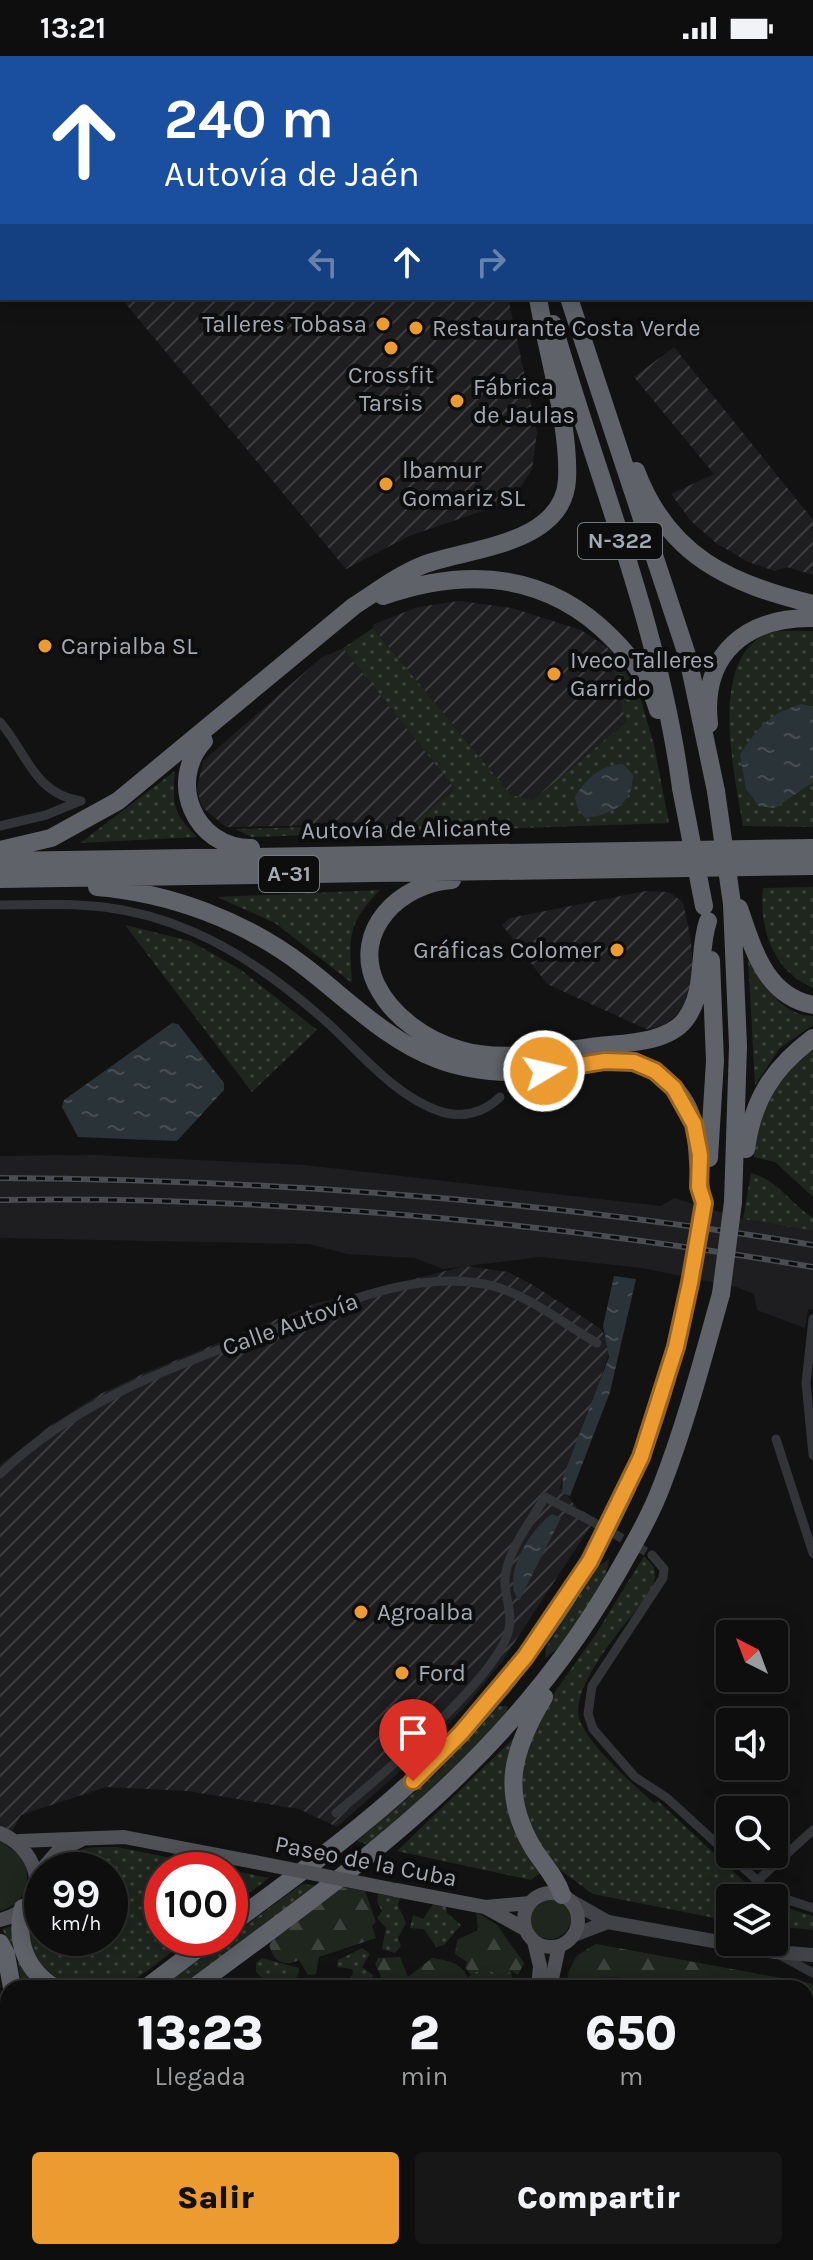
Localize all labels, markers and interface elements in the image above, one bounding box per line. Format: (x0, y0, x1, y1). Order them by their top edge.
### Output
text: 13:21 (40, 10, 106, 46)
text: 240 m (164, 86, 334, 151)
icon: ahead (32, 88, 136, 192)
text: Autovía de Jaén (164, 153, 420, 195)
icon: left (301, 240, 345, 284)
icon: ahead (385, 240, 429, 284)
icon: right (469, 240, 513, 284)
place label: Talleres Tobasa (202, 310, 367, 338)
place label: Restaurante Costa Verde (432, 314, 700, 342)
marker: Talleres Tobasa (374, 315, 392, 333)
marker: Restaurante Costa Verde (407, 319, 425, 337)
marker: Crossfit Tarsis (382, 339, 400, 357)
place label: Crossfit Tarsis (348, 361, 434, 417)
place label: Fábrica de Jaulas (473, 373, 575, 429)
marker: Fábrica de Jaulas (448, 392, 466, 410)
place label: lbamur Gomariz SL (402, 456, 526, 512)
marker: lbamur Gomariz SL (377, 475, 395, 493)
road number: N-322 (578, 523, 662, 559)
place label: Carpialba SL (61, 632, 198, 660)
marker: Carpialba SL (36, 637, 54, 655)
place label: Iveco Talleres Garrido (570, 646, 715, 702)
marker: Iveco Talleres Garrido (545, 665, 563, 683)
street label: Autovía de Alicante (301, 813, 511, 845)
road number: A-31 (259, 856, 319, 892)
place label: Gráficas Colomer (413, 936, 601, 964)
marker: Gráficas Colomer (608, 941, 626, 959)
position arrow (502, 1029, 586, 1113)
street label: Calle Autovía (218, 1287, 362, 1361)
place label: Agroalba (377, 1598, 474, 1626)
marker: Agroalba (352, 1603, 370, 1621)
north arrow (716, 1620, 788, 1692)
map controls (716, 1620, 788, 1956)
place label: Ford (418, 1659, 466, 1687)
marker: Ford (393, 1664, 411, 1682)
pin (379, 1699, 447, 1781)
button: sound (716, 1708, 788, 1780)
icon: arrive (391, 1711, 435, 1755)
button: search (716, 1796, 788, 1868)
street label: Paseo de la Cuba (273, 1830, 459, 1892)
speed limit sign: 100 (144, 1852, 248, 1956)
text: 99 (52, 1870, 100, 1917)
button: layers (716, 1884, 788, 1956)
text: km/h (51, 1912, 101, 1935)
text: 13:23 (137, 2005, 263, 2061)
text: 2 (409, 2005, 439, 2061)
text: 650 (585, 2005, 677, 2061)
text: Llegada (154, 2061, 246, 2092)
text: min (400, 2061, 448, 2092)
text: m (619, 2061, 643, 2092)
button: Salir (32, 2152, 399, 2244)
button: Compartir (415, 2152, 782, 2244)

